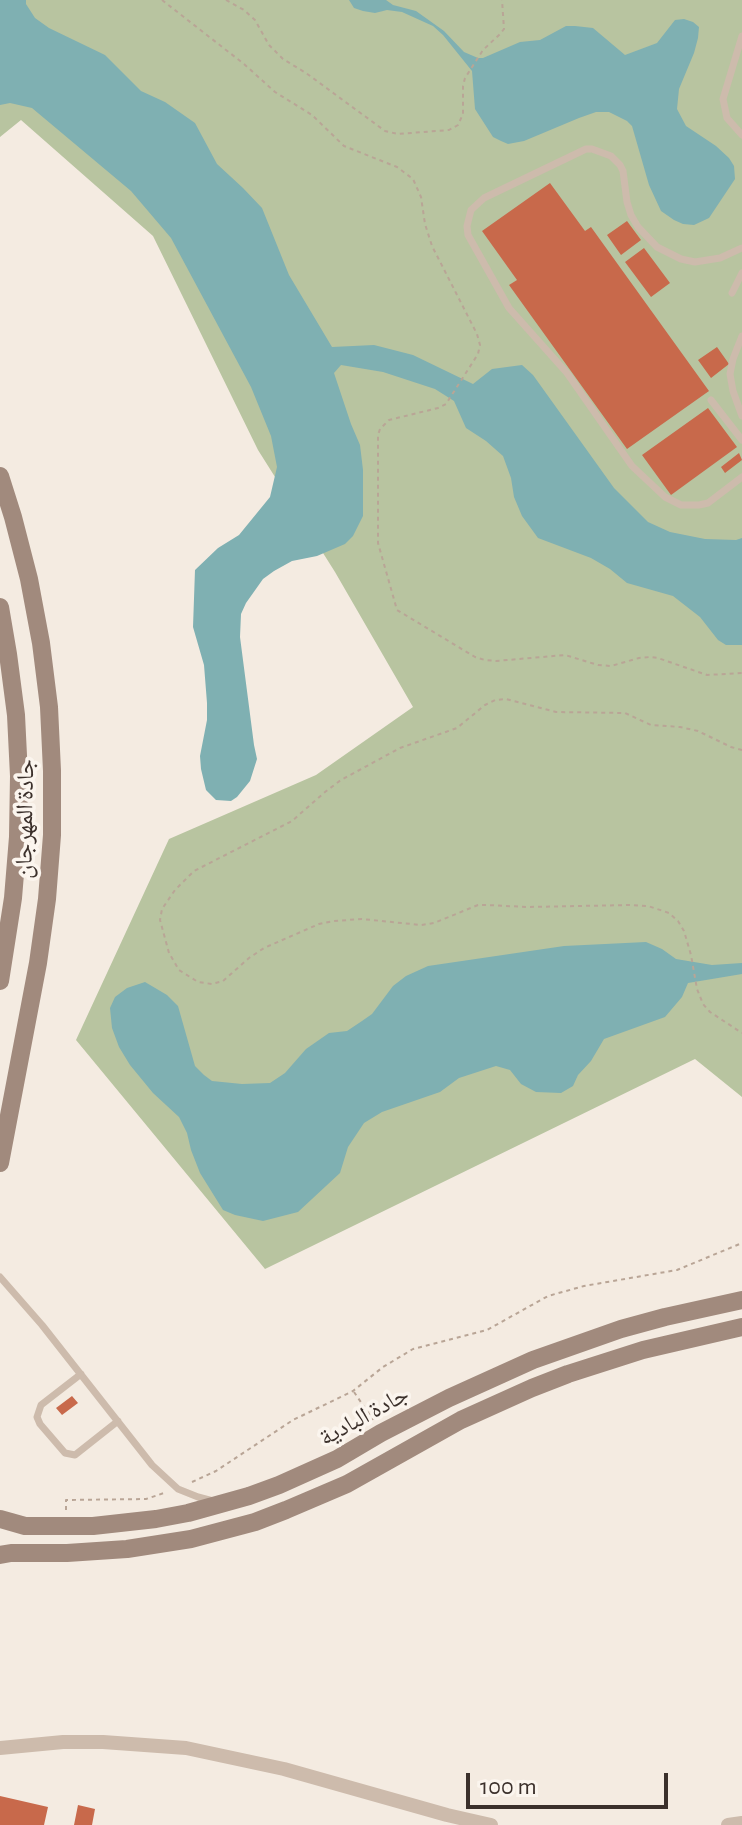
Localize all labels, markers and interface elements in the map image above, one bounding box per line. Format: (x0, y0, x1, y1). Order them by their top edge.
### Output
street label: جادة المهرجان (10, 759, 40, 879)
street label: جادة البادية (314, 1380, 414, 1452)
scale bar (470, 1757, 672, 1807)
text: 100 m (480, 1775, 537, 1799)

